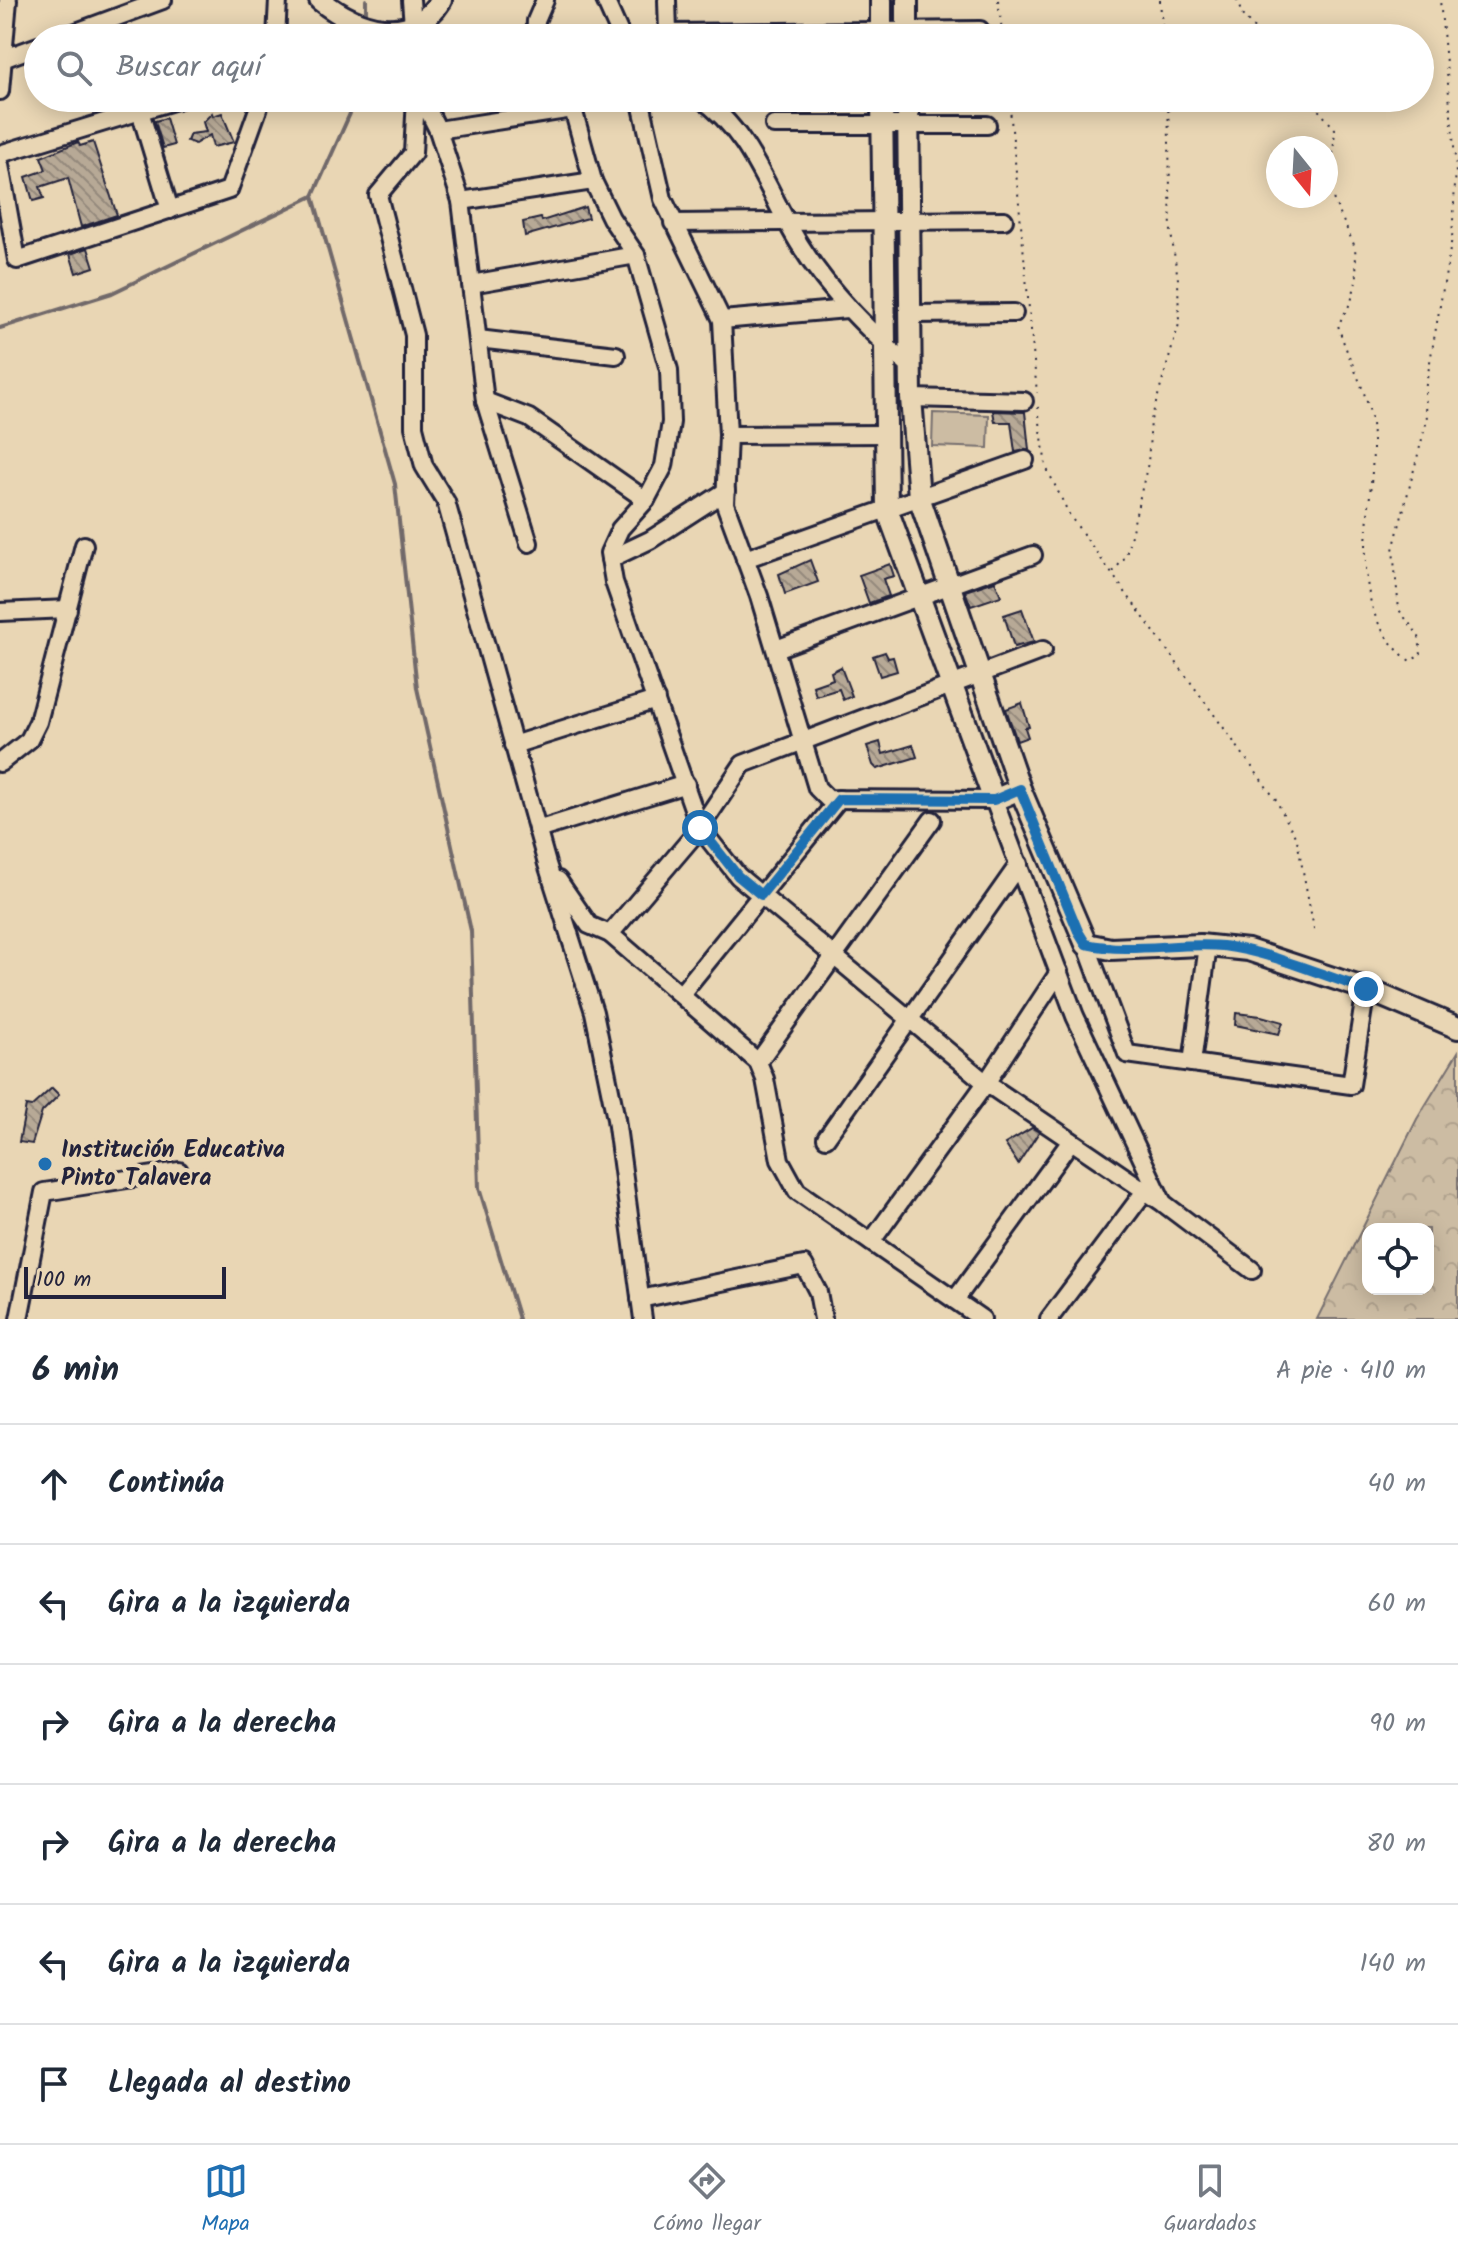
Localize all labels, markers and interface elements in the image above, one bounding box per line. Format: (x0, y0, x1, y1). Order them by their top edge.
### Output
search box (24, 24, 1434, 112)
text: Buscar aquí (116, 44, 262, 92)
icon: search (52, 46, 96, 90)
north arrow (1266, 136, 1338, 208)
route start (682, 810, 718, 846)
route end (1348, 971, 1384, 1007)
place label: Institución Educativa Pinto Talavera (61, 1131, 285, 1198)
marker: Institución Educativa Pinto Talavera (36, 1155, 54, 1173)
map controls (1362, 1223, 1434, 1295)
button: locate (1362, 1223, 1434, 1295)
scale bar (24, 1263, 226, 1299)
text: 100 m (36, 1263, 91, 1298)
text: 6 min (32, 1344, 119, 1398)
text: A pie · 410 m (1276, 1350, 1426, 1392)
text: Continúa (108, 1460, 224, 1508)
icon: ahead (32, 1462, 76, 1506)
text: 40 m (1368, 1463, 1426, 1505)
text: Gira a la izquierda (108, 1580, 350, 1628)
icon: left (32, 1582, 76, 1626)
text: 60 m (1367, 1583, 1426, 1625)
text: Gira a la derecha (108, 1700, 336, 1748)
icon: right (32, 1702, 76, 1746)
text: 90 m (1369, 1703, 1426, 1745)
text: Gira a la derecha (108, 1820, 336, 1868)
icon: right (32, 1822, 76, 1866)
text: 80 m (1366, 1823, 1426, 1865)
text: Gira a la izquierda (108, 1940, 350, 1988)
icon: left (32, 1942, 76, 1986)
text: 140 m (1359, 1943, 1426, 1985)
text: Llegada al destino (108, 2060, 351, 2108)
icon: arrive (32, 2062, 76, 2106)
tab: Mapa (201, 2159, 250, 2242)
tab: Cómo llegar (653, 2159, 761, 2242)
tab: Guardados (1163, 2159, 1257, 2242)

